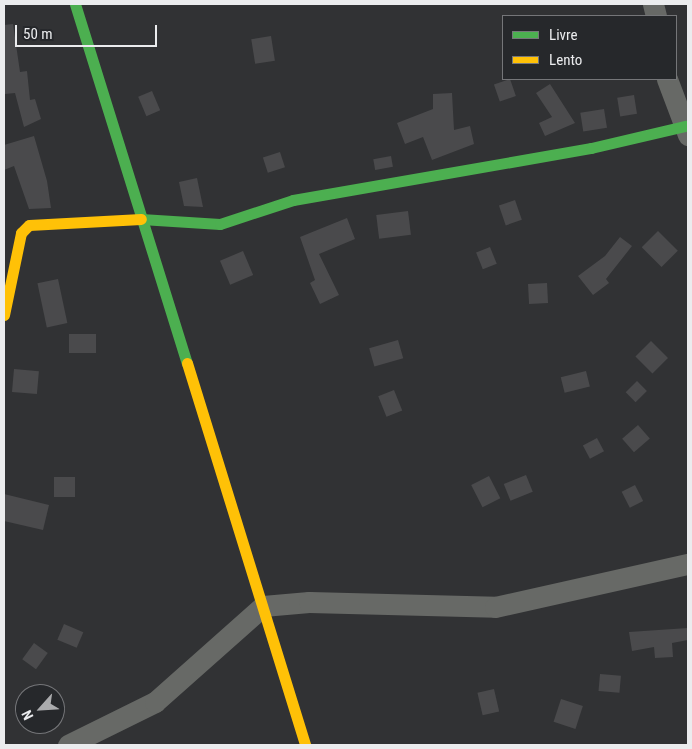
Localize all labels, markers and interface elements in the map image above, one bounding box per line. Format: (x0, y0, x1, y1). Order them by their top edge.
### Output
scale bar (18, 15, 160, 47)
legend (502, 15, 677, 80)
text: 50 m (23, 25, 53, 43)
text: Livre (549, 26, 577, 44)
text: Lento (549, 51, 582, 69)
north arrow (15, 684, 65, 734)
text: N (18, 708, 36, 723)

